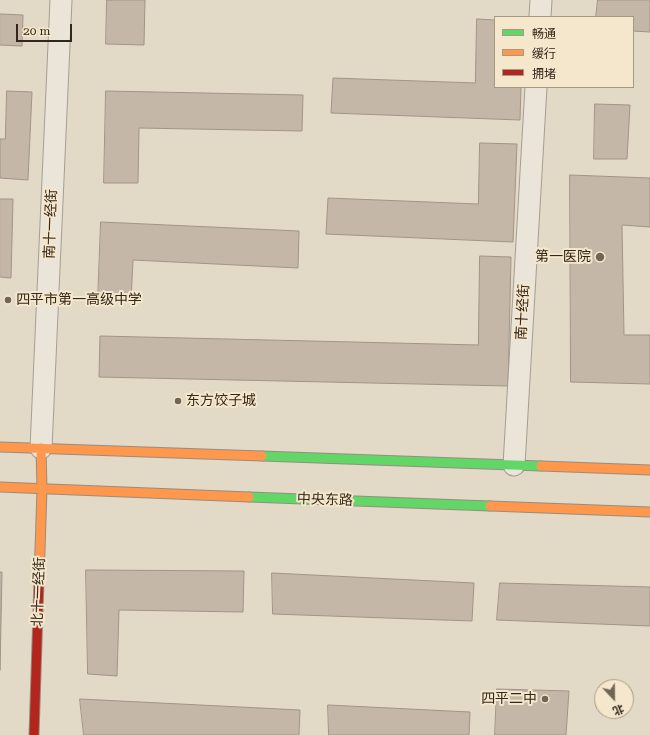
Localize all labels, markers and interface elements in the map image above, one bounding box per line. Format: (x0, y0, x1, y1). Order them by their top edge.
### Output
scale bar (18, 16, 74, 42)
legend (494, 16, 634, 88)
text: 20 m (23, 24, 50, 38)
text: 畅通 (532, 27, 556, 41)
text: 缓行 (532, 47, 556, 61)
text: 拥堵 (532, 67, 556, 81)
street label: 南十一经街 (41, 189, 61, 259)
place label: 第一医院 (535, 249, 591, 265)
marker: 第一医院 (594, 251, 606, 263)
street label: 南十经街 (513, 284, 533, 340)
place label: 四平市第一高级中学 (16, 292, 142, 308)
marker: 四平市第一高级中学 (3, 295, 13, 305)
place label: 东方饺子城 (186, 393, 256, 409)
marker: 东方饺子城 (173, 396, 183, 406)
street label: 中央东路 (297, 491, 353, 509)
street label: 北十一经街 (29, 557, 49, 627)
north arrow (594, 679, 634, 719)
place label: 四平二中 (481, 691, 537, 707)
marker: 四平二中 (540, 694, 550, 704)
text: 北 (611, 702, 626, 718)

